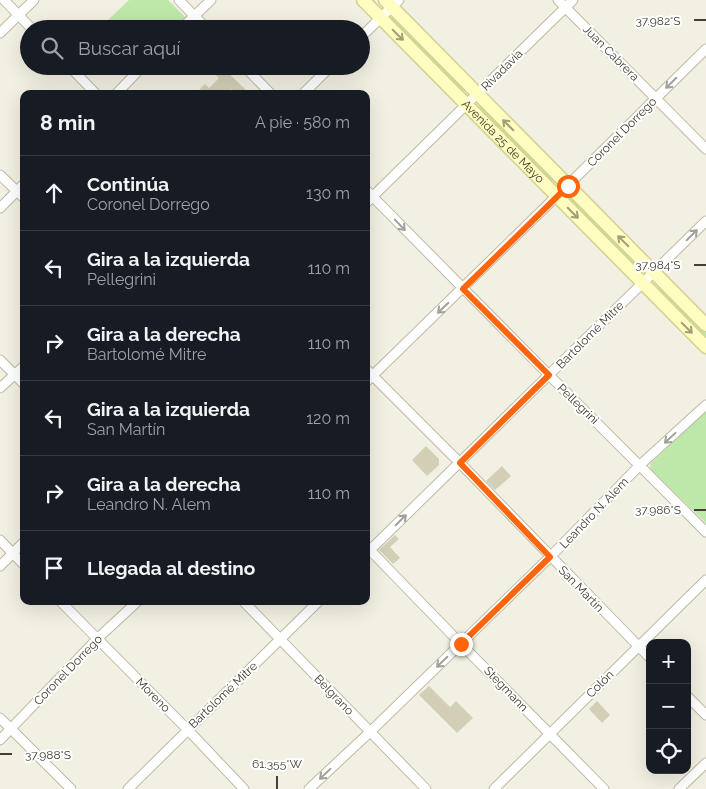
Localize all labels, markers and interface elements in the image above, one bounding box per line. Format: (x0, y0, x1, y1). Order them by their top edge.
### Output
text: 37.982°S (636, 14, 680, 28)
search box (20, 20, 370, 75)
street label: Juan Cabrera (580, 22, 642, 84)
one-way arrow (391, 28, 403, 40)
icon: search (38, 34, 66, 62)
text: Buscar aquí (78, 37, 180, 59)
street label: Rivadavia (478, 46, 526, 94)
one-way arrow (665, 77, 678, 89)
street label: Coronel Dorrego (584, 94, 660, 170)
street label: Avenida 25 de Mayo (459, 97, 547, 186)
text: 8 min (40, 110, 95, 135)
text: A pie · 580 m (255, 113, 350, 132)
one-way arrow (502, 119, 515, 131)
text: Continúa (87, 173, 169, 195)
route start (557, 175, 580, 198)
icon: ahead (40, 179, 68, 207)
text: 130 m (306, 184, 350, 203)
text: Coronel Dorrego (87, 195, 210, 214)
one-way arrow (567, 206, 579, 219)
one-way arrow (394, 219, 407, 231)
one-way arrow (685, 229, 698, 241)
one-way arrow (617, 235, 629, 247)
text: Gira a la izquierda (87, 248, 250, 270)
icon: left (40, 254, 68, 282)
text: 37.984°S (635, 258, 681, 272)
text: 110 m (308, 259, 350, 278)
text: Pellegrini (87, 270, 156, 289)
street label: Bartolomé Mitre (553, 298, 627, 372)
one-way arrow (437, 301, 449, 314)
one-way arrow (681, 322, 694, 334)
text: Gira a la derecha (87, 323, 241, 345)
icon: right (40, 329, 68, 357)
text: 110 m (308, 334, 350, 353)
text: Bartolomé Mitre (87, 345, 206, 364)
street label: Pellegrini (554, 381, 602, 427)
text: Gira a la izquierda (87, 398, 250, 420)
icon: left (40, 404, 68, 432)
text: 120 m (306, 409, 350, 428)
text: San Martín (87, 420, 165, 439)
one-way arrow (664, 432, 677, 443)
text: Gira a la derecha (87, 473, 241, 495)
street label: Leandro N. Alem (557, 475, 631, 551)
icon: right (40, 479, 68, 507)
text: 110 m (308, 484, 350, 503)
text: Leandro N. Alem (87, 495, 211, 514)
text: 37.986°S (635, 503, 681, 517)
one-way arrow (395, 514, 407, 526)
icon: arrive (40, 554, 68, 582)
text: Llegada al destino (87, 557, 255, 579)
street label: San Martín (556, 563, 606, 615)
street label: Coronel Dorrego (31, 632, 105, 708)
route end (450, 633, 473, 656)
map controls (646, 639, 691, 774)
button: + (646, 639, 691, 684)
one-way arrow (436, 656, 448, 668)
street label: Bartolomé Mitre (186, 659, 260, 731)
street label: Stegmann (481, 664, 531, 714)
street label: Colón (583, 667, 617, 701)
street label: Belgrano (311, 672, 357, 718)
street label: Moreno (133, 675, 173, 715)
button: − (646, 684, 691, 729)
button: locate (646, 729, 691, 774)
text: 37.988°S (25, 748, 71, 762)
text: 61.355°W (252, 757, 302, 771)
one-way arrow (318, 768, 331, 780)

